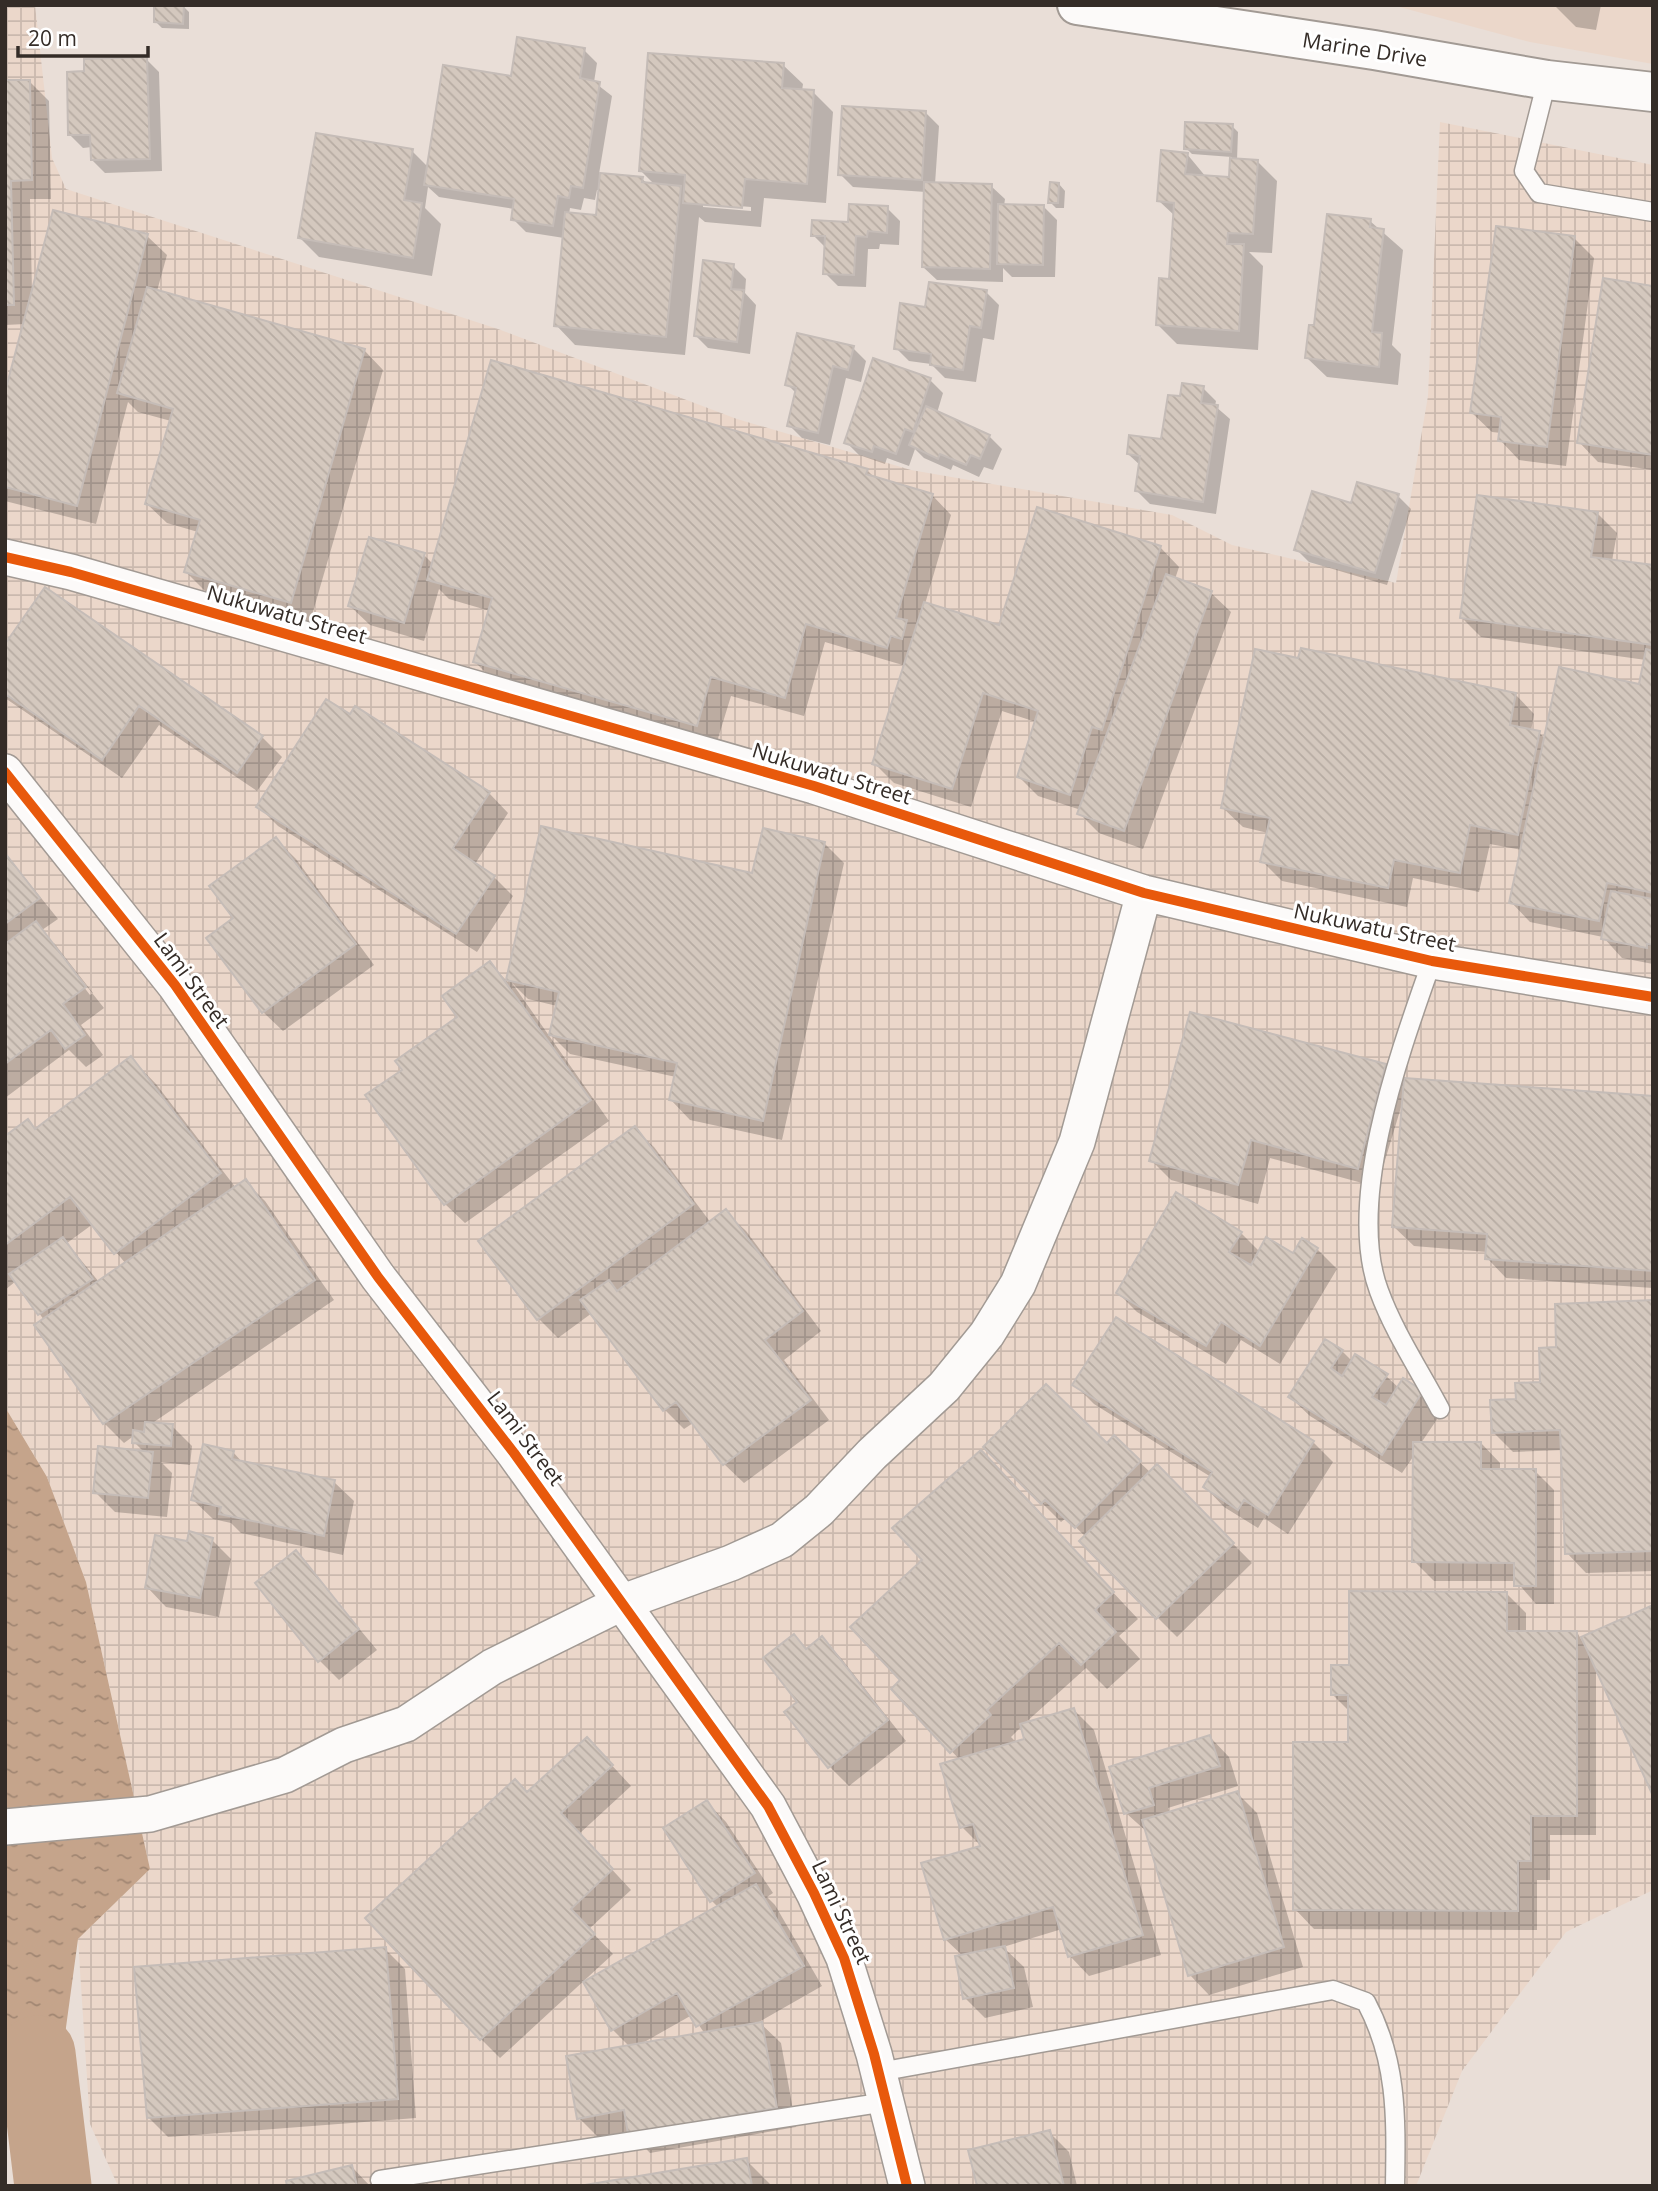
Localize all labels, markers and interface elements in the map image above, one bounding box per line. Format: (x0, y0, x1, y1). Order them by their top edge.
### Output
scale bar (18, 14, 147, 58)
text: 20 m (28, 24, 77, 52)
street label: Marine Drive (1301, 25, 1429, 73)
street label: Nukuwatu Street (204, 578, 370, 650)
street label: Nukuwatu Street (749, 735, 915, 811)
street label: Nukuwatu Street (1291, 896, 1459, 958)
street label: Lami Street (148, 927, 236, 1033)
street label: Lami Street (481, 1385, 571, 1491)
street label: Lami Street (806, 1856, 878, 1968)

